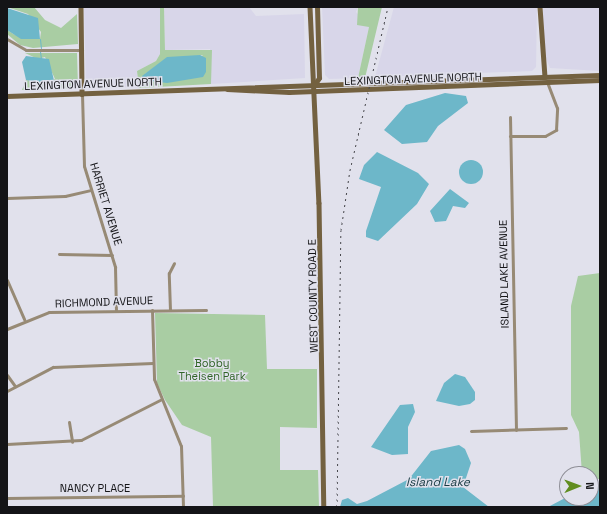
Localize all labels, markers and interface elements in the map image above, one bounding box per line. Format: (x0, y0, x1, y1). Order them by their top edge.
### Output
street label: LEXINGTON AVENUE NORTH (344, 70, 482, 88)
street label: LEXINGTON AVENUE NORTH (24, 75, 162, 93)
street label: HARRIET AVENUE (87, 161, 125, 247)
street label: ISLAND LAKE AVENUE (496, 220, 512, 328)
street label: WEST COUNTY ROAD E (305, 239, 321, 353)
street label: RICHMOND AVENUE (55, 294, 153, 310)
park label: Bobby Theisen Park (178, 357, 246, 383)
north arrow (559, 466, 599, 506)
water label: Island Lake (406, 476, 470, 490)
street label: NANCY PLACE (60, 481, 130, 495)
text: N (583, 482, 597, 490)

